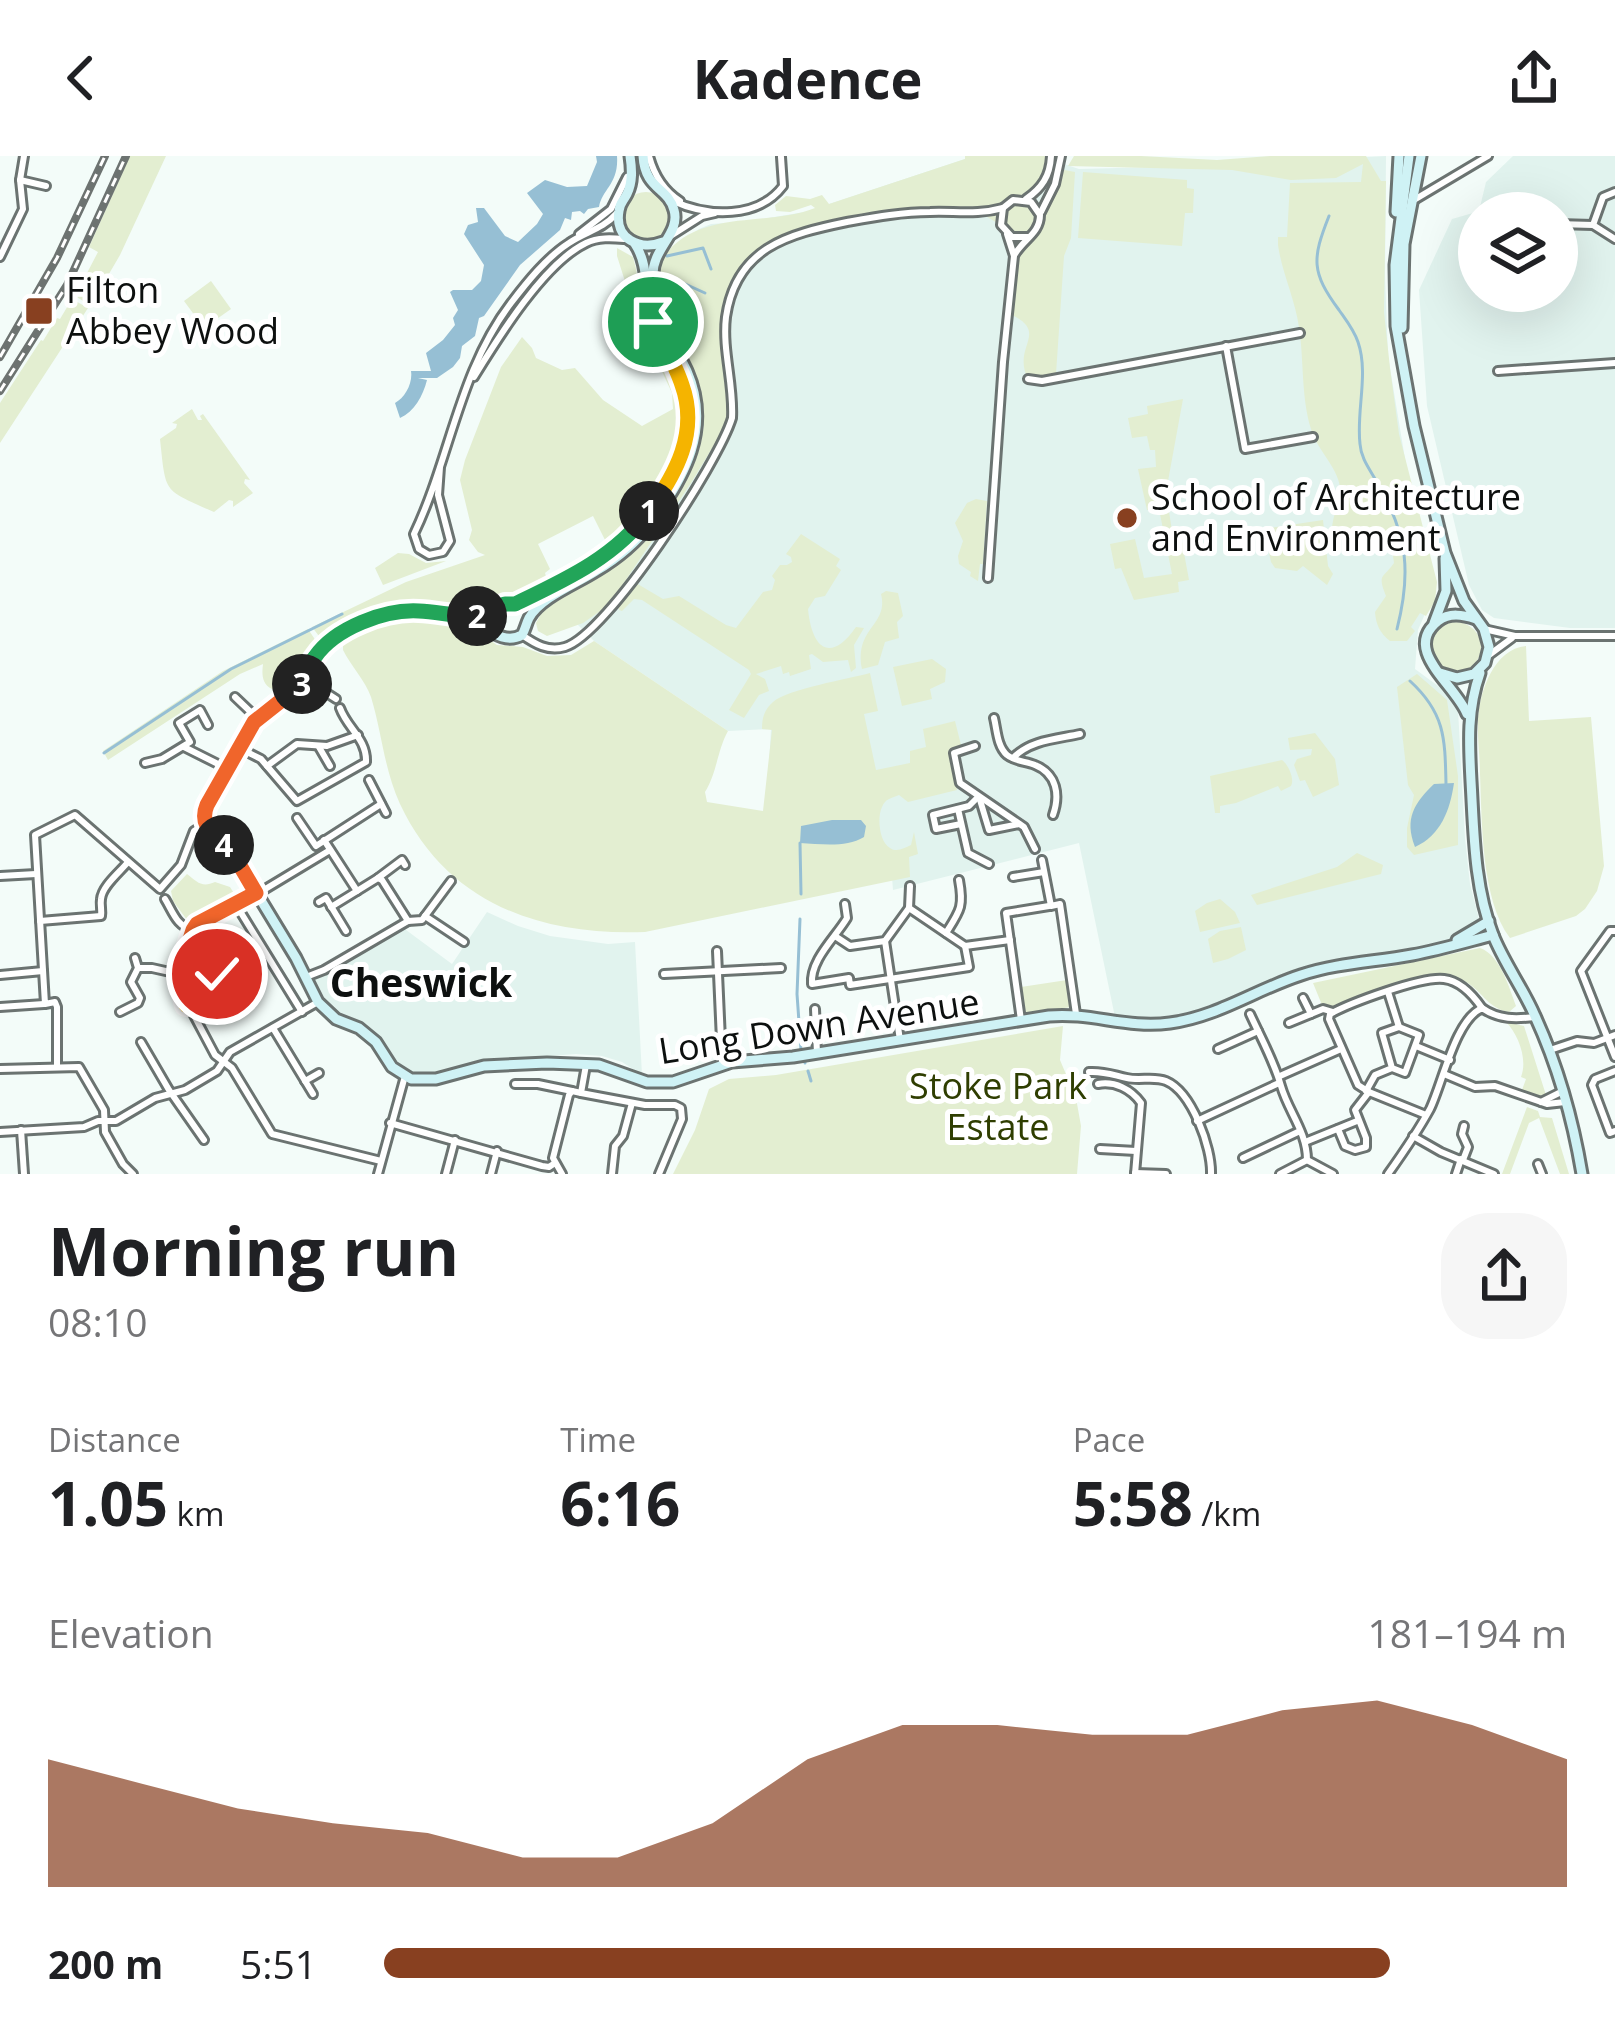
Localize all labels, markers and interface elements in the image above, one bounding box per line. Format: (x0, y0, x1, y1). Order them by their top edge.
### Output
text: Kadence (693, 41, 922, 115)
icon: back (48, 45, 114, 111)
icon: share (1501, 45, 1567, 111)
map controls (1458, 192, 1578, 312)
button: layers (1458, 192, 1578, 312)
place label: Filton Abbey Wood (66, 265, 279, 355)
pin (602, 271, 704, 373)
icon: arrive (620, 289, 686, 355)
marker: Filton Abbey Wood (23, 295, 55, 327)
place label: School of Architecture and Environment (1151, 472, 1521, 562)
pin: 1 (619, 481, 679, 541)
text: 1 (640, 488, 658, 533)
marker: School of Architecture and Environment (1114, 505, 1140, 531)
pin: 2 (447, 586, 507, 646)
text: 2 (468, 593, 486, 638)
pin: 3 (272, 654, 332, 714)
text: 3 (293, 661, 311, 706)
pin: 4 (194, 815, 254, 875)
text: 4 (215, 822, 233, 867)
pin (166, 923, 268, 1025)
icon: check (184, 941, 250, 1007)
district label: Cheswick (330, 955, 513, 1008)
street label: Long Down Avenue (655, 976, 983, 1075)
park label: Stoke Park Estate (909, 1061, 1087, 1151)
text: Morning run (48, 1205, 459, 1295)
button: share (1441, 1213, 1567, 1339)
text: 08:10 (48, 1295, 147, 1348)
text: Distance (48, 1417, 181, 1462)
text: Time (560, 1417, 636, 1462)
text: Pace (1073, 1417, 1145, 1462)
text: 1.05 (48, 1462, 168, 1544)
text: 6:16 (560, 1462, 680, 1544)
text: 5:58 (1073, 1462, 1193, 1544)
text: km (168, 1491, 225, 1536)
text: /km (1193, 1491, 1261, 1536)
text: Elevation (48, 1606, 214, 1659)
text: 181–194 m (1367, 1606, 1567, 1659)
text: 200 m (48, 1937, 163, 1990)
text: 5:51 (240, 1937, 317, 1990)

